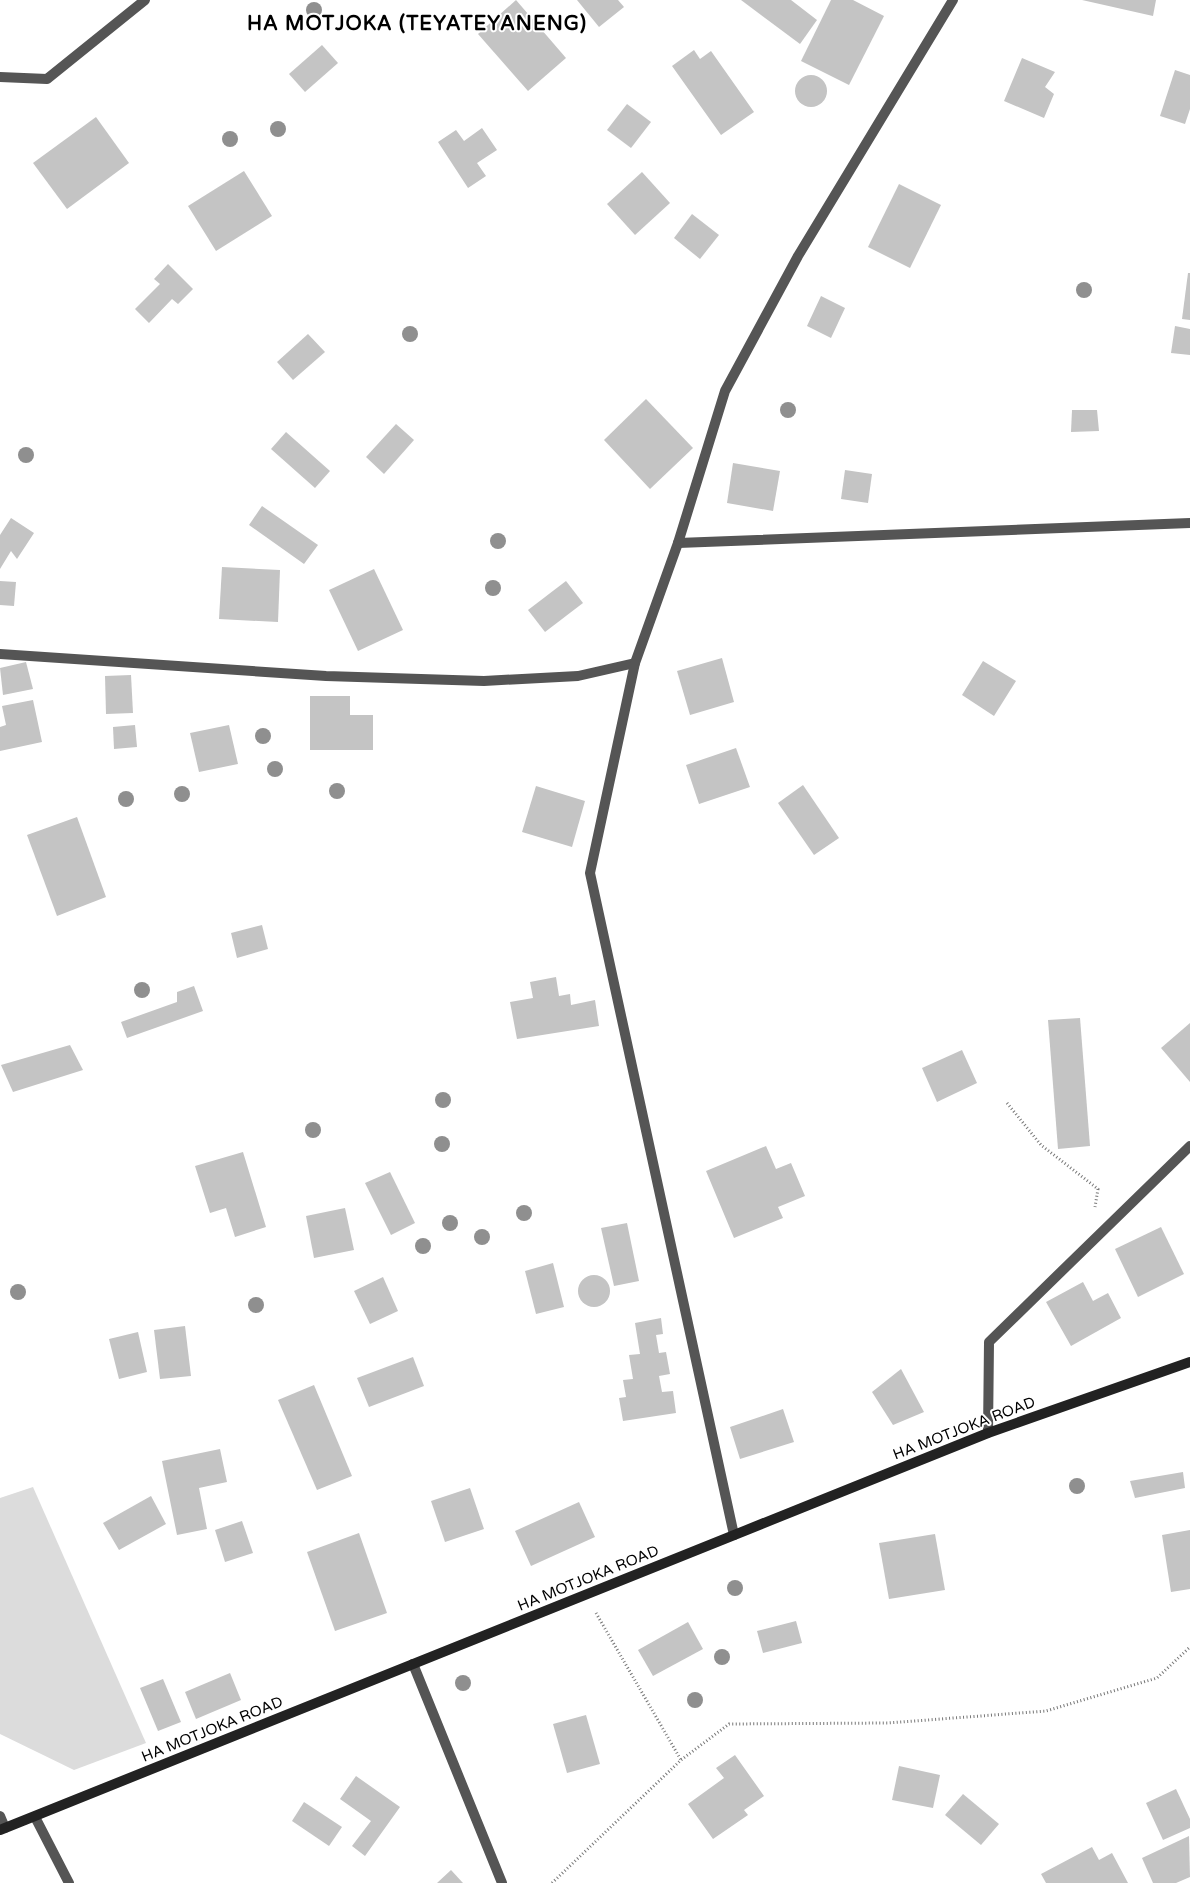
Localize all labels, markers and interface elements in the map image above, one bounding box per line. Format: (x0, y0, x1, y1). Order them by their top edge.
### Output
district label: HA MOTJOKA (TEYATEYANENG) (247, 12, 587, 36)
street label: HA MOTJOKA ROAD (890, 1393, 1038, 1463)
street label: HA MOTJOKA ROAD (515, 1541, 661, 1615)
street label: HA MOTJOKA ROAD (139, 1692, 285, 1766)

